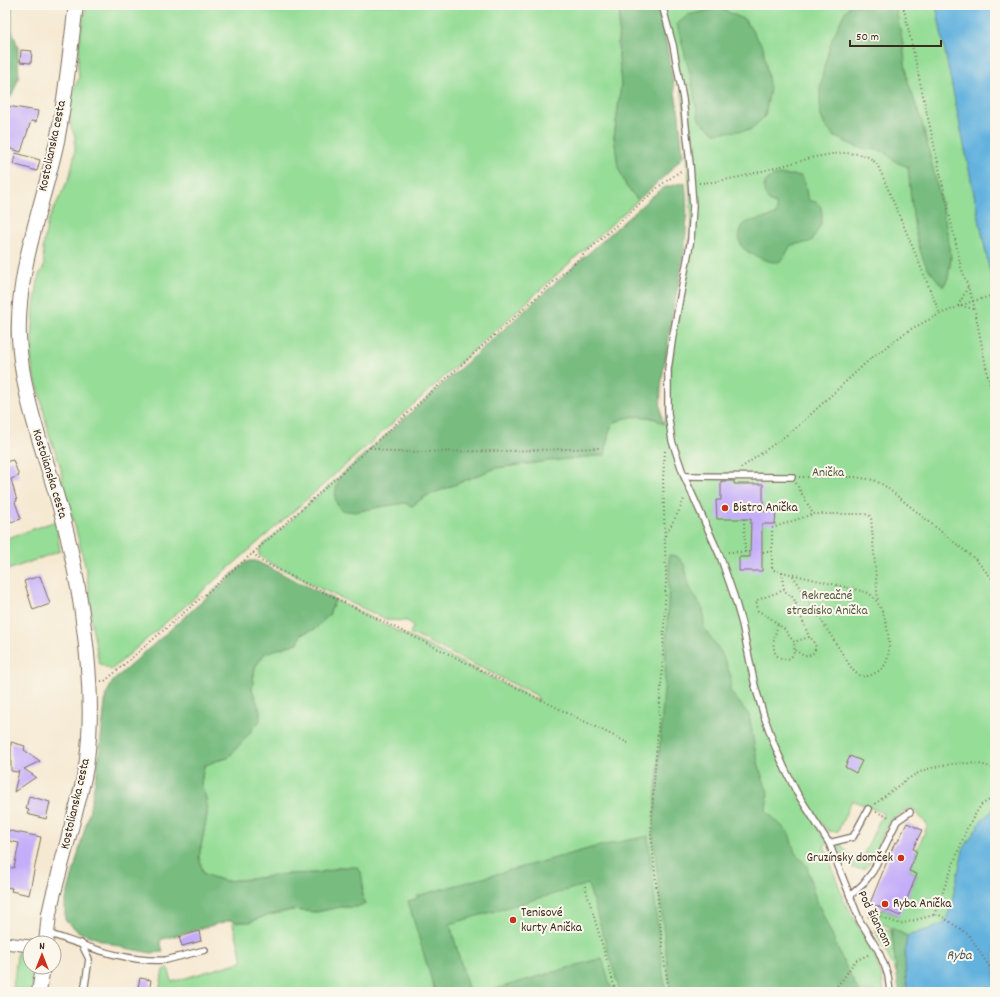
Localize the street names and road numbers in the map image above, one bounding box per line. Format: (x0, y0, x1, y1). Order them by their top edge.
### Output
street label: Kostolianska cesta (34, 98, 72, 193)
street label: Kostolianska cesta (26, 427, 72, 522)
street label: Kostolianska cesta (56, 756, 96, 851)
street label: Pod šiancom (852, 888, 896, 950)

